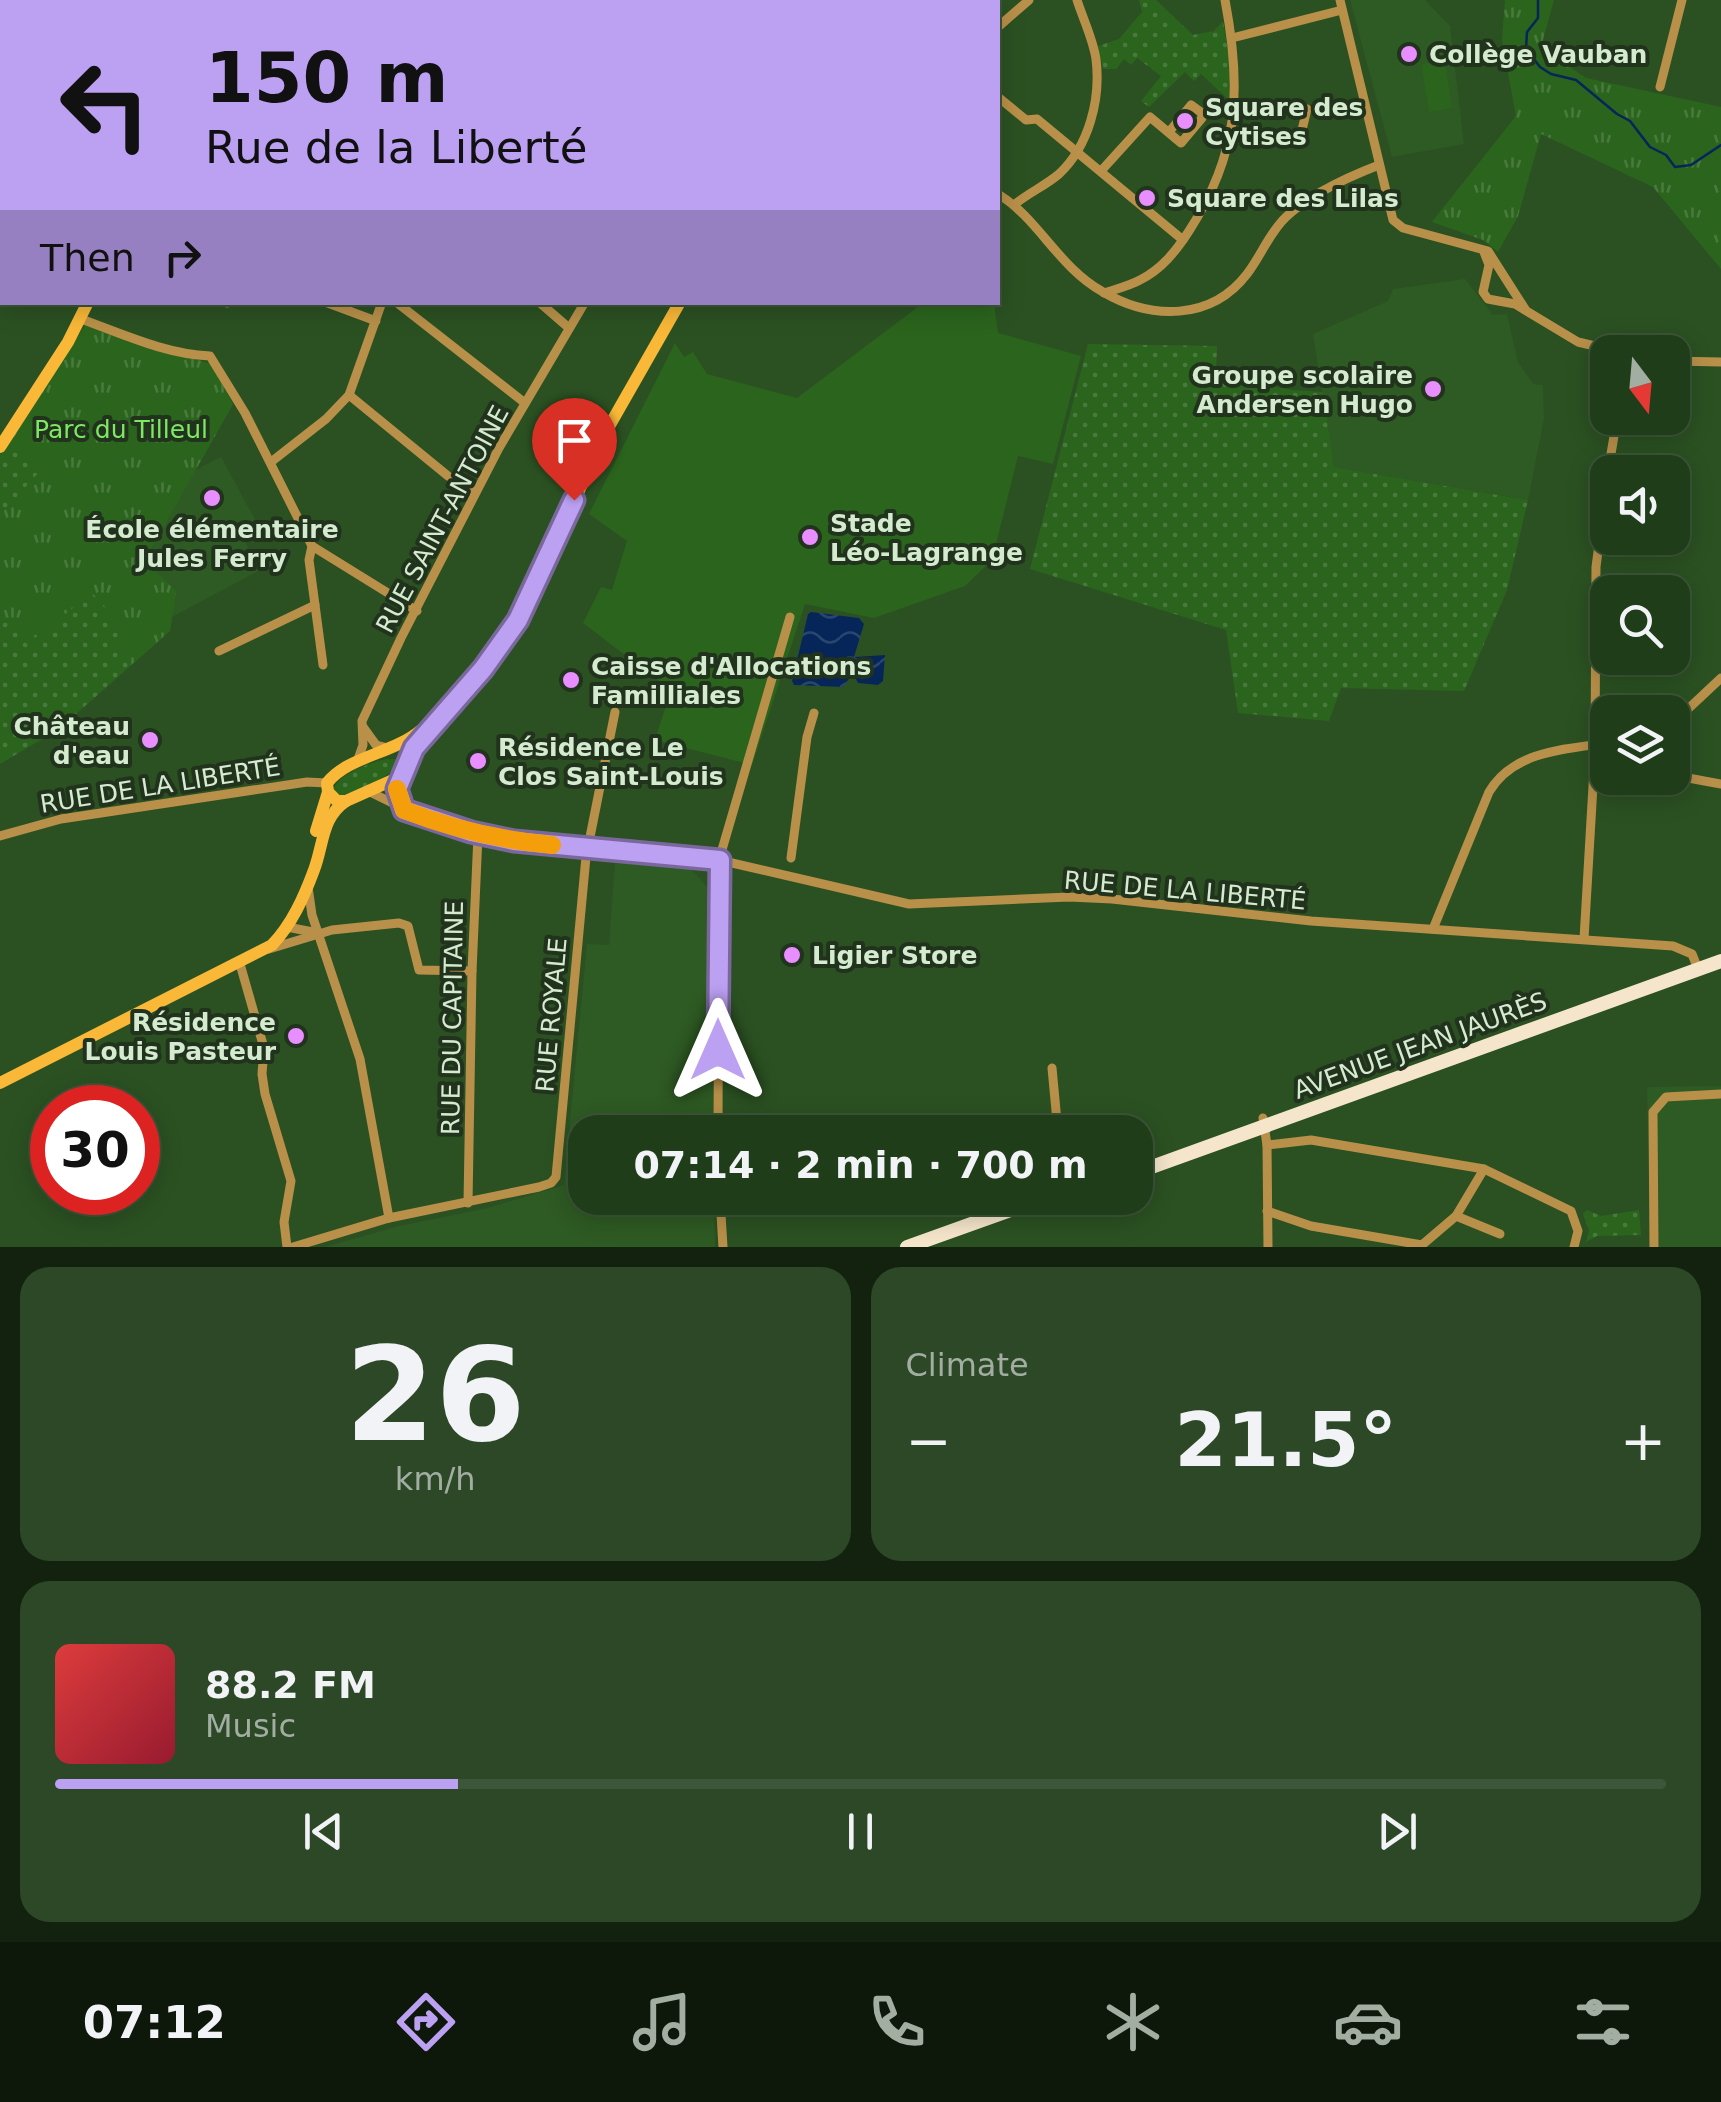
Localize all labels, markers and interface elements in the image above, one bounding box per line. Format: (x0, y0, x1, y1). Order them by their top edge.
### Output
text: 150 m (205, 37, 448, 119)
icon: left (40, 40, 170, 170)
place label: Collège Vauban (1429, 40, 1647, 69)
marker: Collège Vauban (1398, 43, 1420, 65)
place label: Square des Cytises (1205, 93, 1363, 151)
marker: Square des Cytises (1174, 110, 1196, 132)
text: Rue de la Liberté (205, 121, 587, 174)
place label: Square des Lilas (1167, 184, 1399, 213)
marker: Square des Lilas (1136, 187, 1158, 209)
icon: right (155, 230, 210, 285)
text: Then (40, 236, 135, 280)
north arrow (1590, 335, 1690, 435)
map controls (1590, 335, 1690, 795)
place label: Groupe scolaire Andersen Hugo (1191, 361, 1413, 419)
marker: Groupe scolaire Andersen Hugo (1422, 378, 1444, 400)
pin (532, 398, 617, 501)
street label: RUE SAINT-ANTOINE (370, 401, 515, 638)
icon: arrive (547, 413, 602, 468)
park label: Parc du Tilleul (34, 415, 208, 444)
button: sound (1590, 455, 1690, 555)
marker: École élémentaire Jules Ferry (201, 487, 223, 509)
place label: Stade Léo-Lagrange (830, 509, 1023, 567)
place label: École élémentaire Jules Ferry (85, 515, 339, 573)
marker: Stade Léo-Lagrange (799, 526, 821, 548)
button: search (1590, 575, 1690, 675)
place label: Caisse d'Allocations Familliales (591, 652, 871, 710)
marker: Caisse d'Allocations Familliales (560, 669, 582, 691)
button: layers (1590, 695, 1690, 795)
place label: Château d'eau (13, 712, 130, 770)
marker: Château d'eau (139, 729, 161, 751)
place label: Résidence Le Clos Saint-Louis (498, 733, 724, 791)
marker: Résidence Le Clos Saint-Louis (467, 750, 489, 772)
street label: RUE DE LA LIBERTÉ (38, 752, 282, 819)
street label: RUE DE LA LIBERTÉ (1063, 865, 1307, 916)
street label: RUE DU CAPITAINE (436, 901, 469, 1135)
street label: RUE ROYALE (530, 936, 573, 1094)
place label: Ligier Store (812, 941, 977, 970)
marker: Ligier Store (781, 944, 803, 966)
street label: AVENUE JEAN JAURÈS (1290, 986, 1551, 1105)
position arrow (666, 998, 770, 1102)
place label: Résidence Louis Pasteur (85, 1008, 277, 1066)
marker: Résidence Louis Pasteur (285, 1025, 307, 1047)
speed limit sign: 30 (30, 1085, 160, 1215)
text: 07:14 · 2 min · 700 m (633, 1143, 1088, 1187)
text: 26 (345, 1319, 526, 1471)
text: Climate (906, 1346, 1029, 1384)
text: 21.5° (1174, 1396, 1397, 1484)
text: − (906, 1409, 952, 1473)
text: + (1620, 1409, 1666, 1473)
text: km/h (395, 1460, 476, 1498)
text: 88.2 FM (205, 1663, 376, 1707)
text: Music (205, 1707, 296, 1745)
icon: previous (296, 1804, 351, 1859)
icon: pause (833, 1804, 888, 1859)
icon: next (1370, 1804, 1425, 1859)
icon: directions (391, 1987, 461, 2057)
icon: music (627, 1987, 697, 2057)
icon: phone (862, 1987, 932, 2057)
icon: climate (1098, 1987, 1168, 2057)
icon: car (1333, 1987, 1403, 2057)
icon: filters (1568, 1987, 1638, 2057)
text: 07:12 (83, 1996, 226, 2049)

